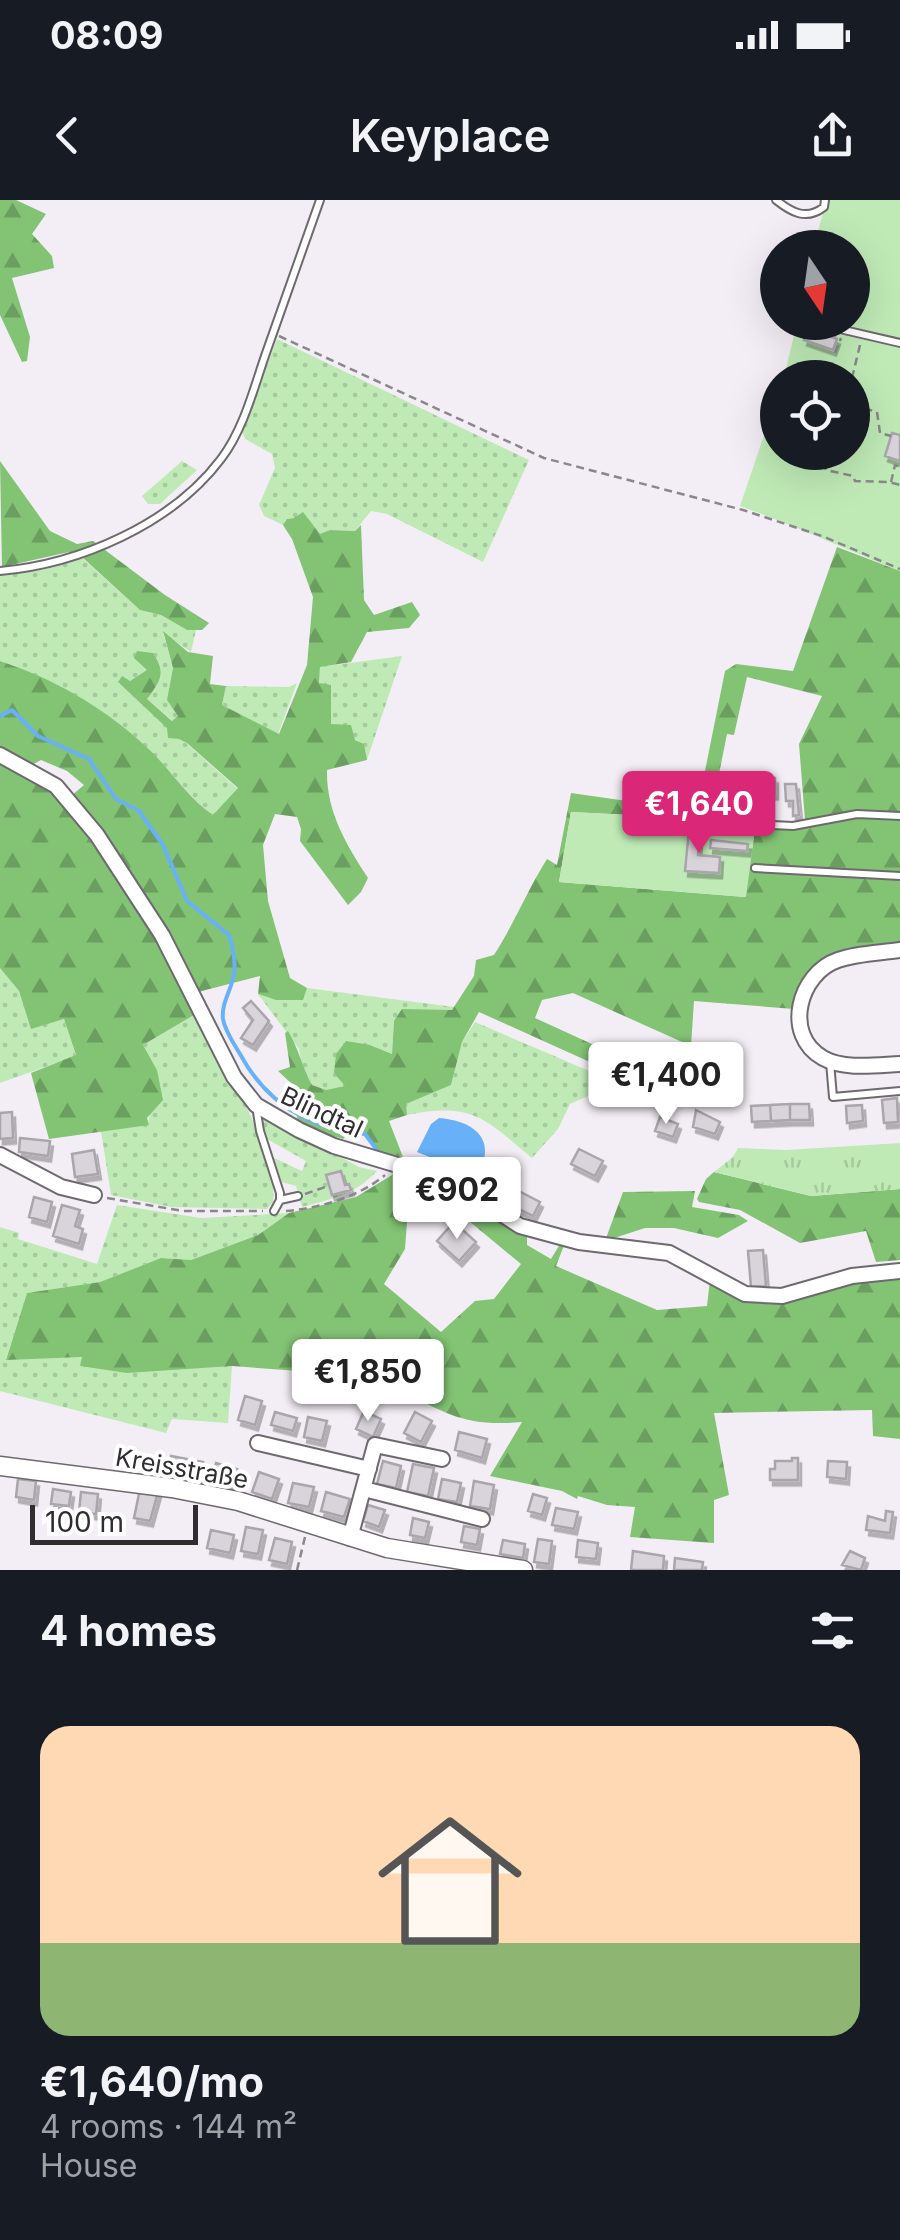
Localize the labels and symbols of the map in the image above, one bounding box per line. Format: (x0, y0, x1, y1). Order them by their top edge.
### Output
north arrow (760, 230, 870, 340)
pin: €1,640 (618, 771, 780, 856)
pin: €1,400 (585, 1042, 747, 1127)
street label: Blindtal (276, 1080, 368, 1144)
pin: €902 (398, 1157, 516, 1242)
pin: €1,850 (287, 1339, 449, 1424)
street label: Kreisstraße (113, 1442, 251, 1494)
scale bar (30, 1500, 198, 1544)

